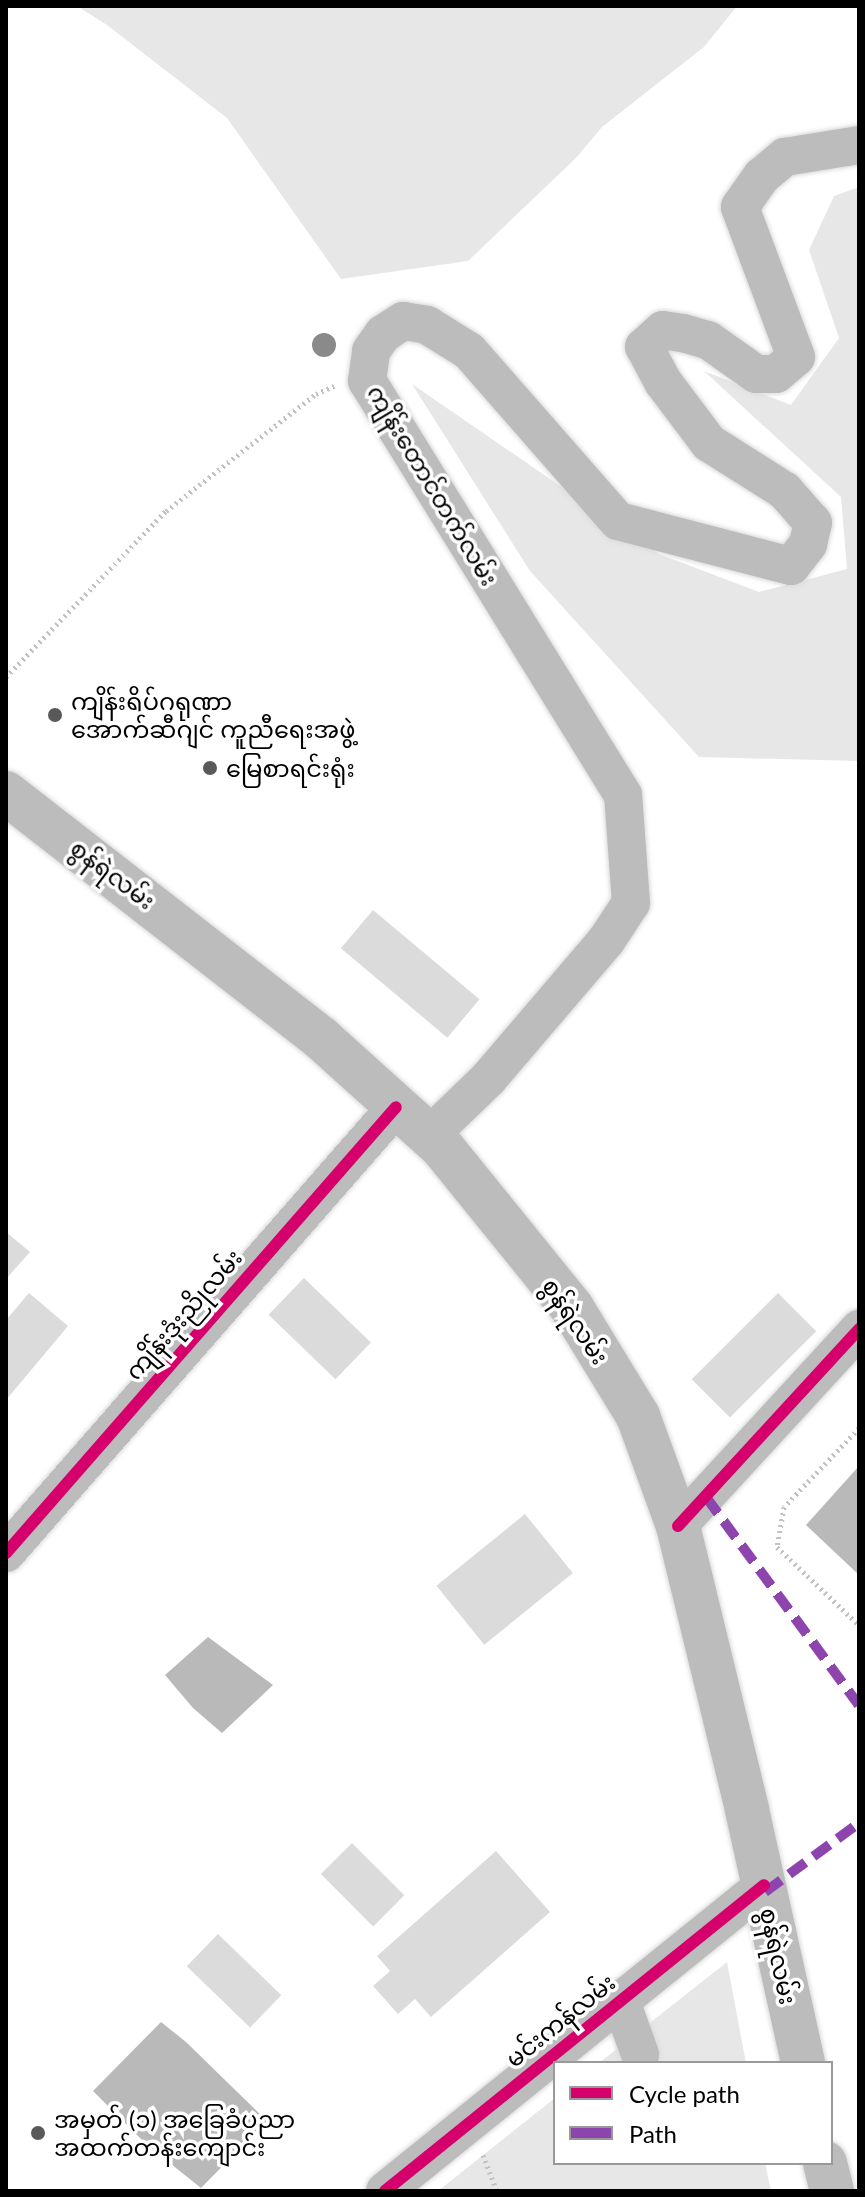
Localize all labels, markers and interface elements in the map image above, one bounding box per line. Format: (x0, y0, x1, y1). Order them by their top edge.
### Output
street label: ကျိန်းတောင်တက်လမ်း (362, 379, 504, 591)
place label: ကျိန်းရိပ်ဂရုဏာ အောက်ဆီဂျင် ကူညီရေးအဖွဲ့ (71, 687, 355, 743)
marker: ကျိန်းရိပ်ဂရုဏာ အောက်ဆီဂျင် ကူညီရေးအဖွဲ့ (46, 706, 64, 724)
place label: မြေစာရင်းရုံး (226, 754, 355, 782)
marker: မြေစာရင်းရုံး (201, 759, 219, 777)
street label: စွန်ရဲလမ်း (65, 833, 161, 915)
street label: ကျိန်းဒုံးညိုလမ်း (119, 1243, 247, 1385)
street label: စွန်ရဲလမ်း (537, 1272, 615, 1370)
street label: စွန်ရဲလမ်း (755, 1905, 803, 2007)
street label: မင်းကန်လမ်း (500, 1967, 620, 2073)
legend (553, 2061, 833, 2165)
text: Cycle path (629, 2079, 740, 2108)
place label: အမှတ် (၁) အခြေခံပညာ အထက်တန်းကျောင်း (54, 2105, 295, 2161)
text: Path (629, 2119, 677, 2148)
marker: အမှတ် (၁) အခြေခံပညာ အထက်တန်းကျောင်း (29, 2124, 47, 2142)

